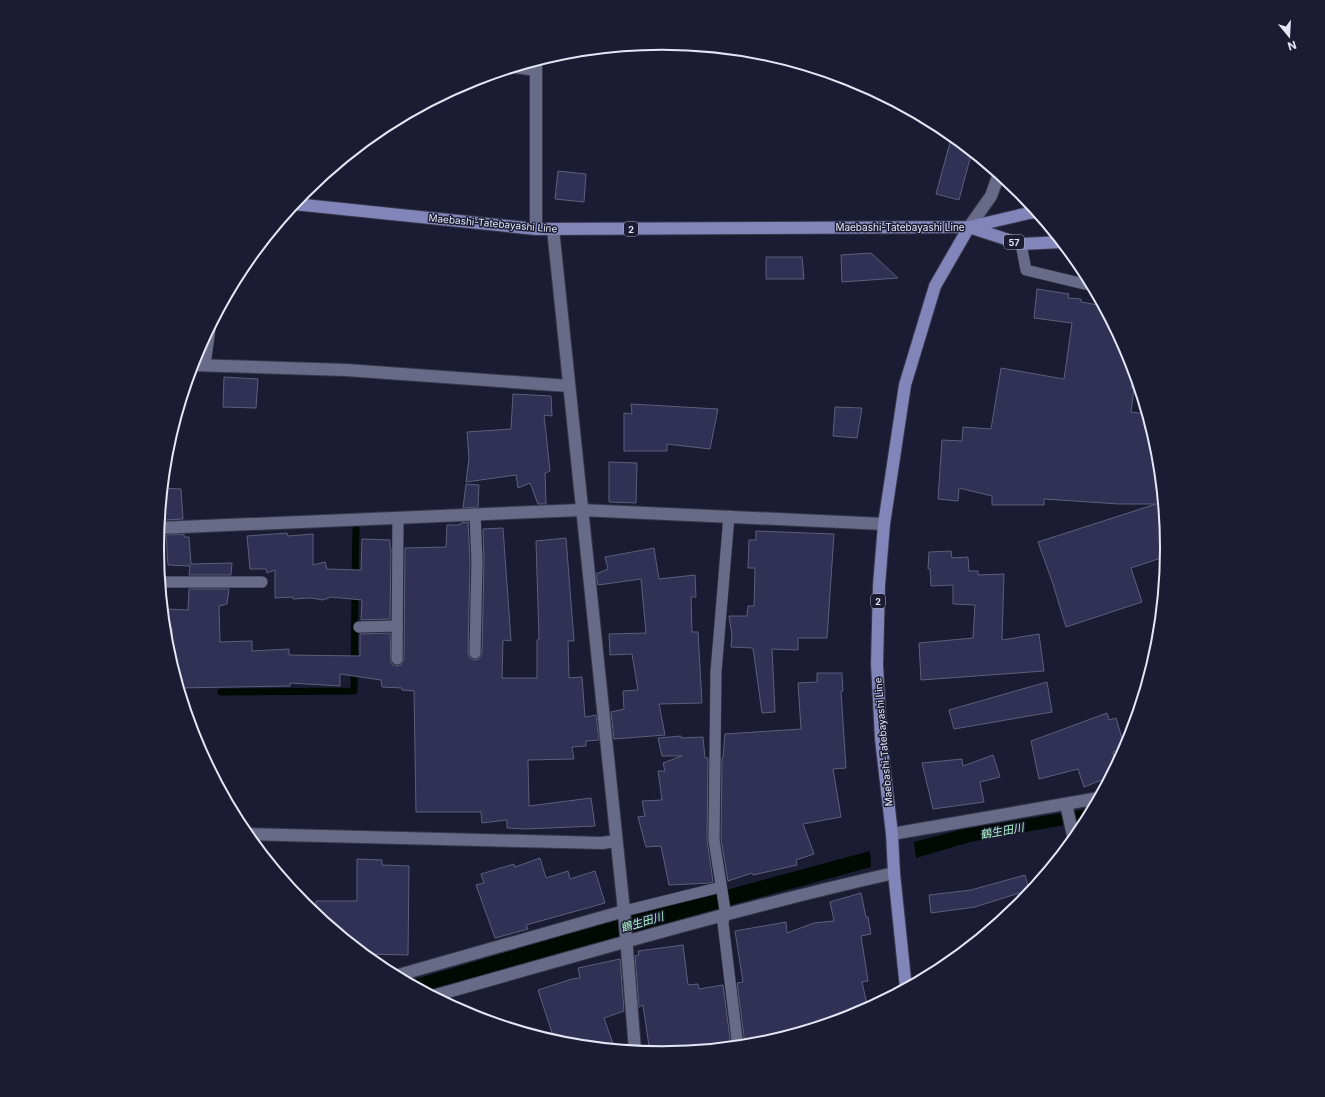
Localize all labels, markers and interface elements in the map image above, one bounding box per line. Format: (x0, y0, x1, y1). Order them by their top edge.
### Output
north arrow (1269, 16, 1309, 56)
text: N (1286, 38, 1298, 53)
street label: Maebashi-Tatebayashi Line (428, 211, 558, 235)
street label: Maebashi-Tatebayashi Line (835, 221, 965, 233)
road number: 2 (624, 222, 638, 236)
road number: 57 (1004, 235, 1024, 249)
road number: 2 (871, 594, 885, 608)
street label: Maebashi-Tatebayashi Line (871, 677, 895, 807)
water label: 鶴生田川 (979, 820, 1026, 842)
water label: 鶴生田川 (619, 909, 666, 935)

